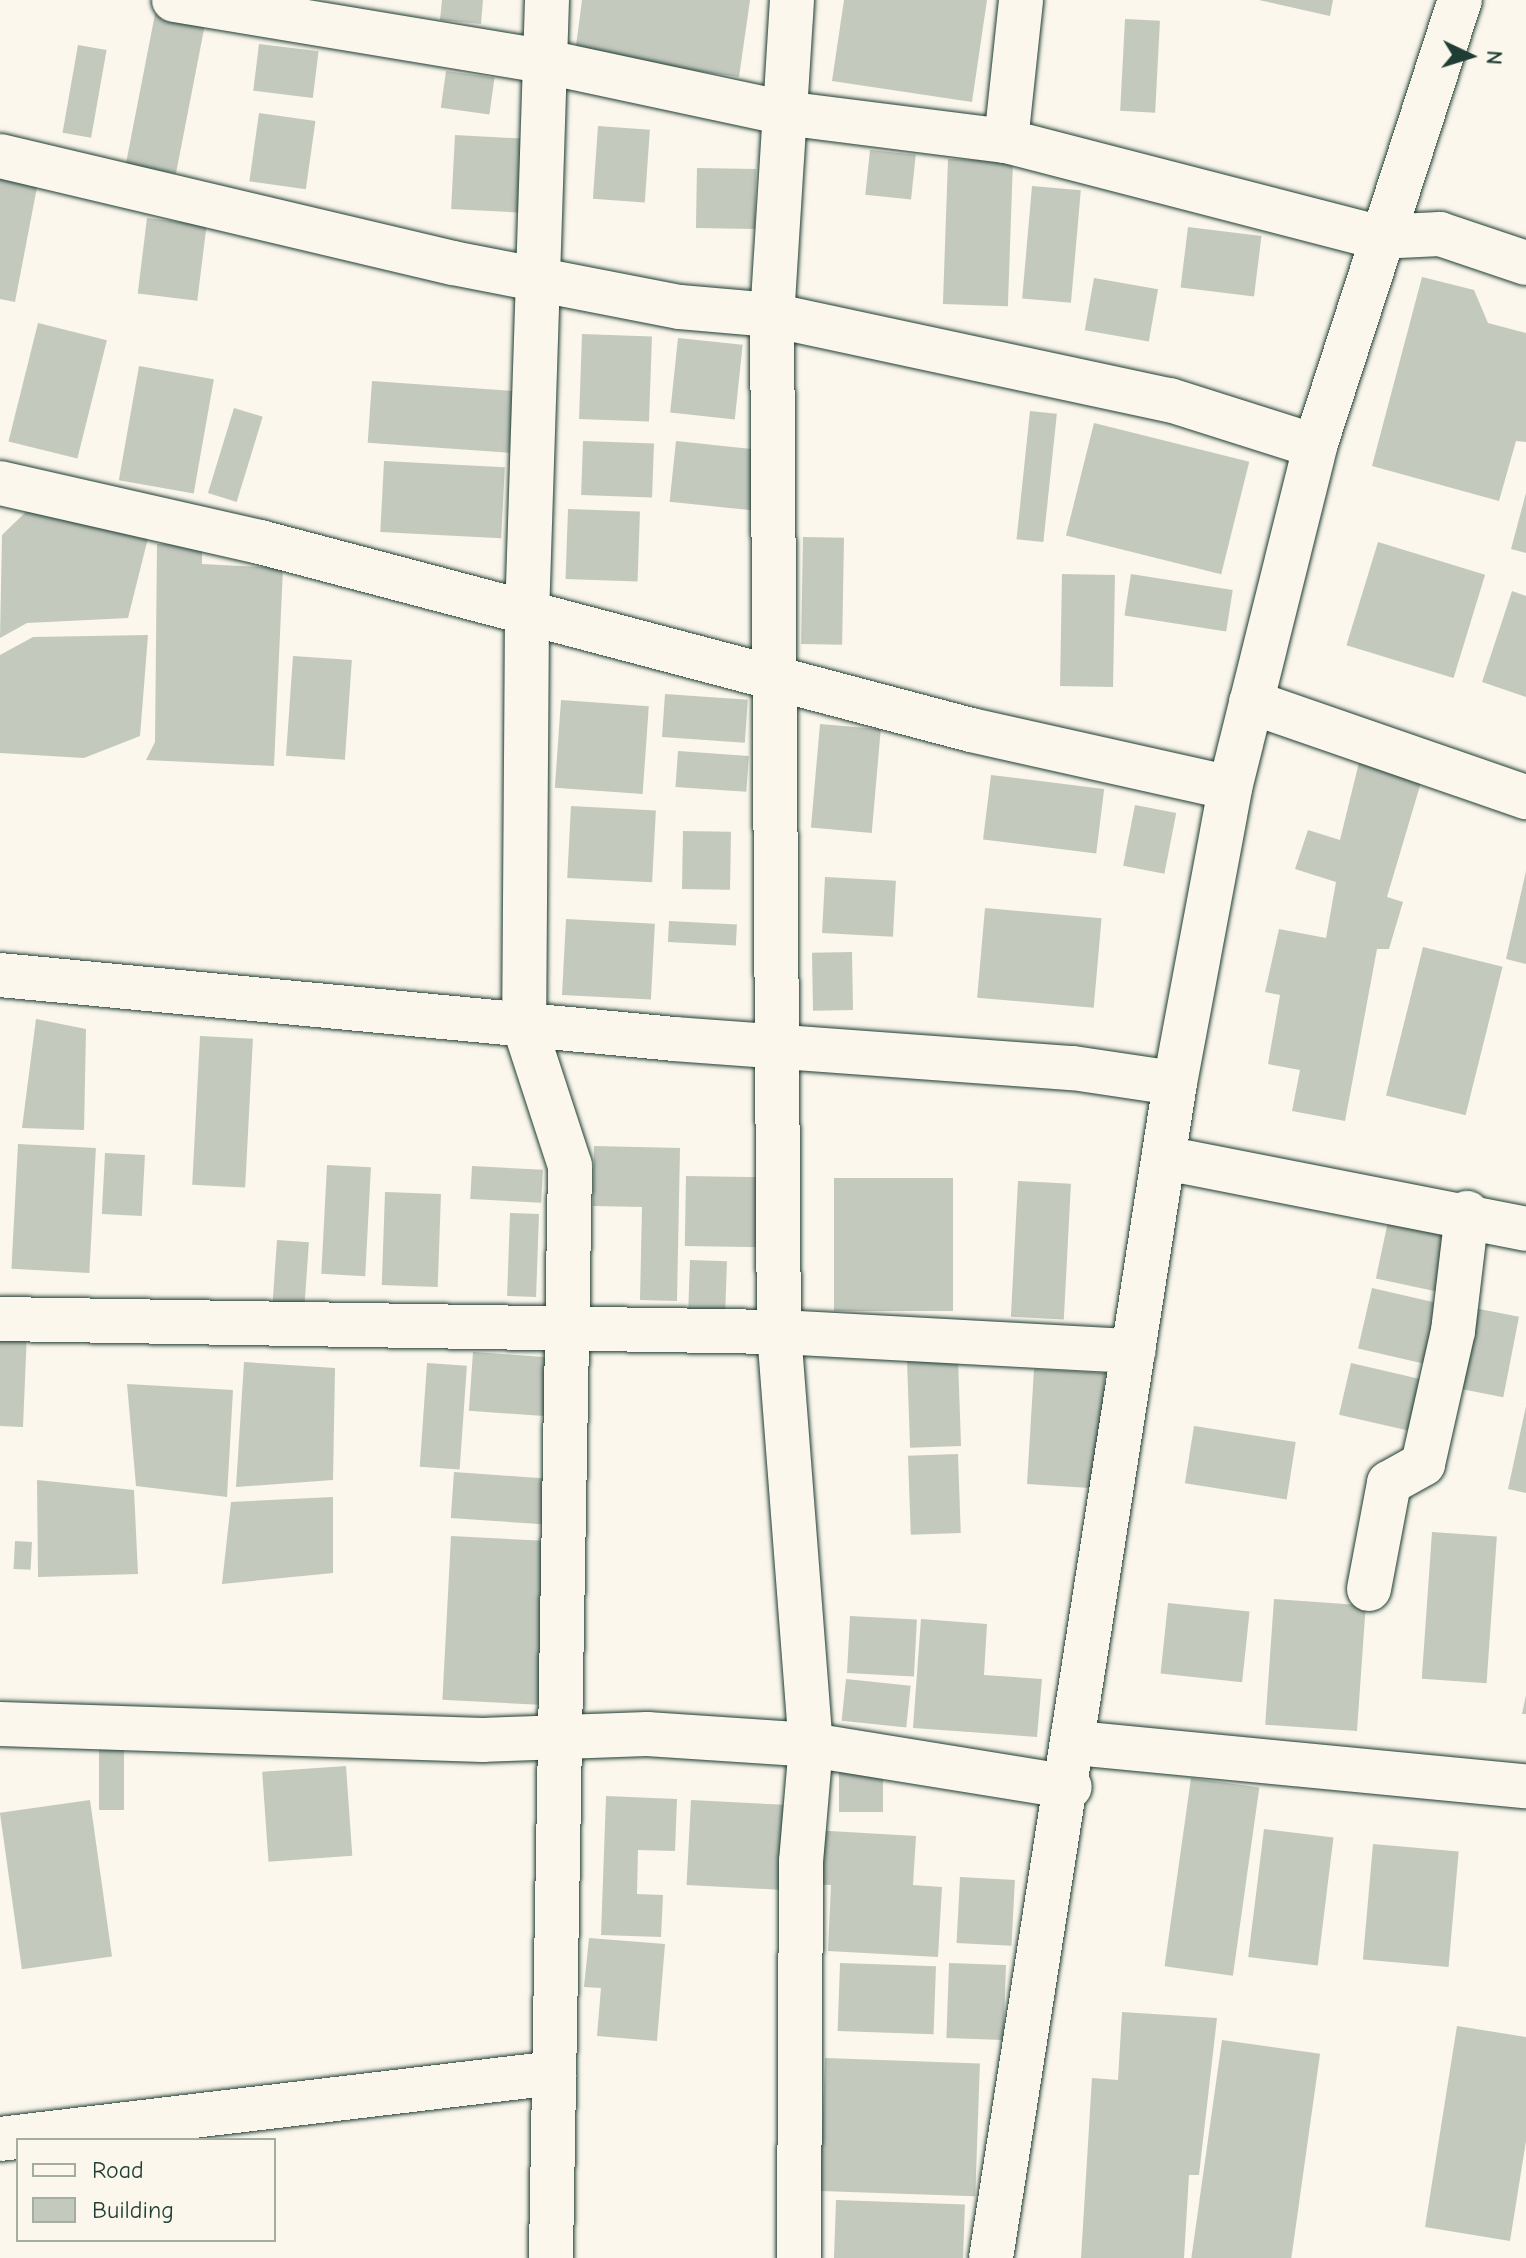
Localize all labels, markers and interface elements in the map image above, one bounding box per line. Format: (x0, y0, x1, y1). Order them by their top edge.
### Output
north arrow (1430, 16, 1510, 96)
text: N (1480, 50, 1507, 66)
legend (16, 2138, 276, 2242)
text: Road (92, 2156, 144, 2184)
text: Building (92, 2196, 174, 2224)

